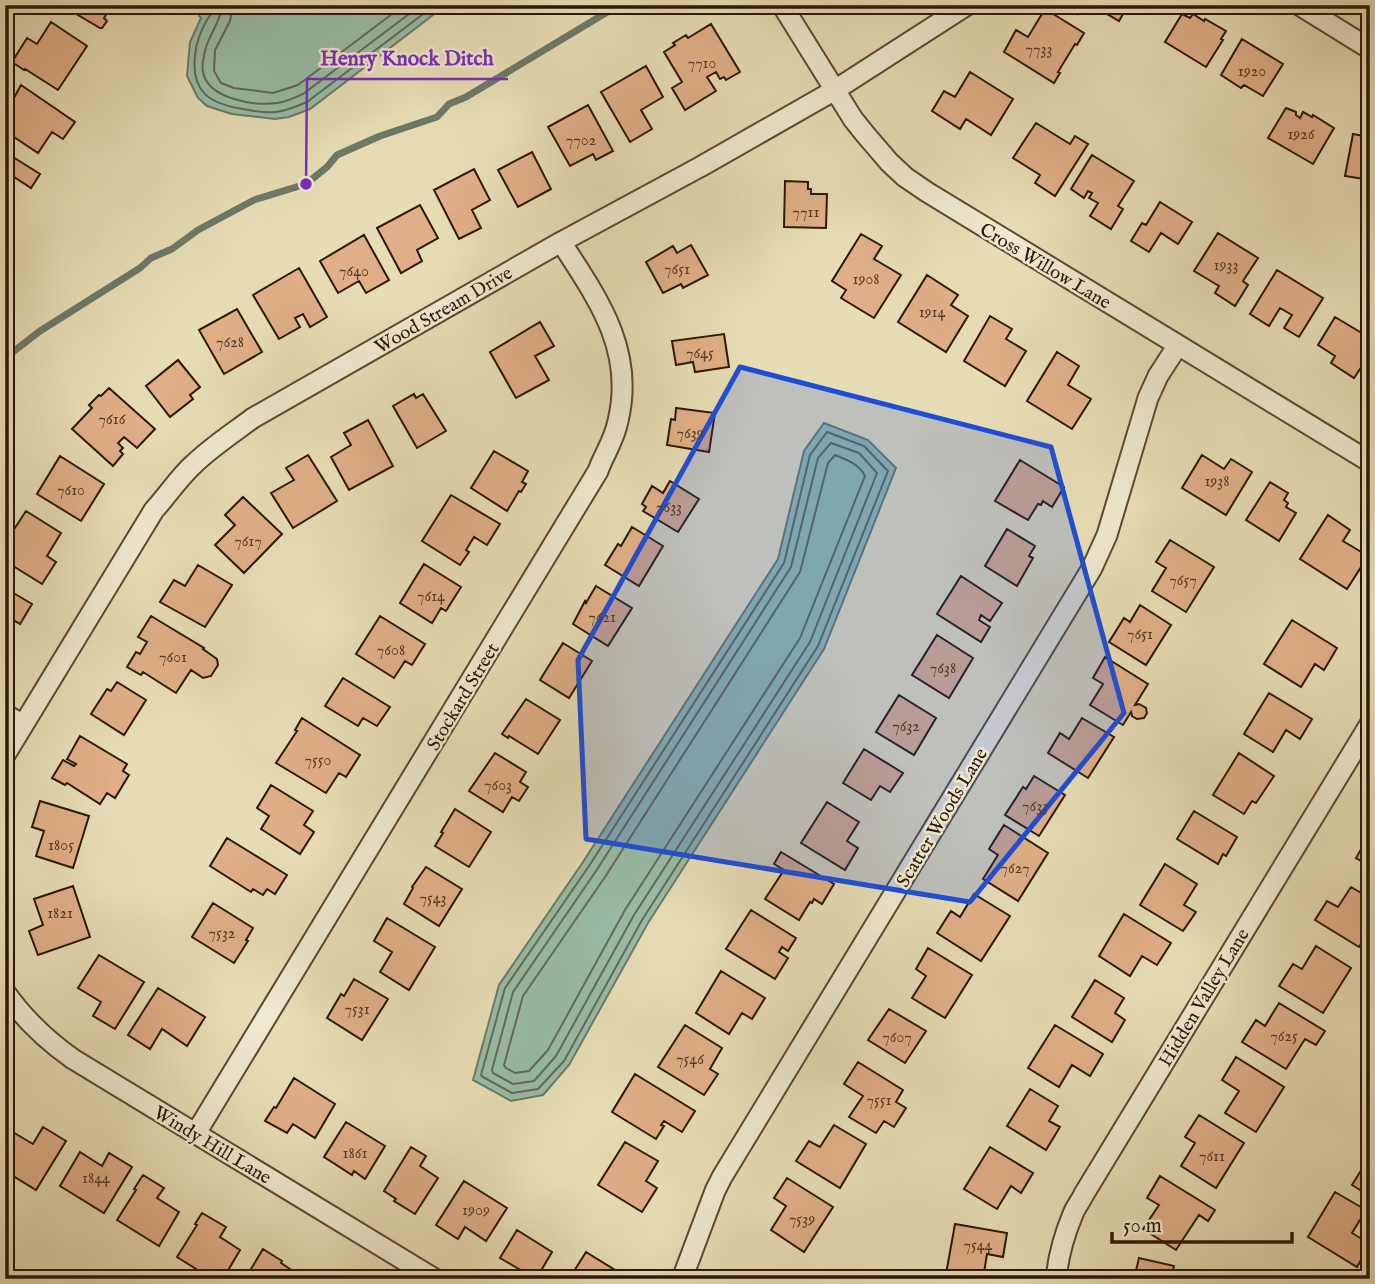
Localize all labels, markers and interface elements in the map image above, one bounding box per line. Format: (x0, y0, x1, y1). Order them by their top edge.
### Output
callout: Henry Knock Ditch (307, 37, 508, 79)
house number: 7733 (1026, 40, 1052, 60)
text: Henry Knock Ditch (320, 46, 495, 73)
house number: 7710 (688, 54, 716, 74)
house number: 1920 (1238, 62, 1266, 82)
house number: 1926 (1287, 125, 1315, 145)
house number: 7702 (566, 131, 596, 151)
house number: 7711 (793, 203, 819, 223)
street label: Cross Willow Lane (975, 218, 1115, 316)
house number: 1933 (1214, 256, 1238, 276)
house number: 7651 (664, 260, 690, 280)
street label: Wood Stream Drive (371, 261, 517, 360)
house number: 7640 (339, 262, 369, 282)
house number: 1908 (852, 270, 880, 290)
house number: 1914 (919, 303, 946, 323)
house number: 7628 (216, 333, 244, 353)
house number: 7645 (686, 344, 714, 364)
house number: 7616 (99, 410, 126, 430)
house number: 7639 (676, 424, 704, 444)
house number: 1938 (1204, 472, 1230, 492)
house number: 7610 (57, 481, 85, 501)
house number: 7633 (656, 498, 682, 518)
house number: 7617 (234, 532, 262, 552)
house number: 7657 (1169, 571, 1197, 591)
house number: 7614 (417, 587, 445, 607)
house number: 7621 (588, 608, 616, 628)
house number: 7651 (1127, 625, 1153, 645)
street label: Stockard Street (422, 638, 506, 755)
house number: 7608 (377, 641, 405, 661)
house number: 7601 (159, 648, 187, 668)
house number: 7638 (930, 659, 956, 679)
house number: 7632 (892, 717, 920, 737)
street label: Scatter Woods Lane (892, 744, 994, 892)
house number: 7550 (305, 751, 332, 771)
house number: 7603 (484, 776, 512, 796)
house number: 7633 (1022, 797, 1048, 817)
house number: 1805 (48, 836, 74, 856)
house number: 7627 (1000, 859, 1030, 879)
house number: 7543 (419, 889, 447, 909)
house number: 1821 (47, 904, 73, 924)
house number: 7532 (209, 924, 235, 944)
street label: Hidden Valley Lane (1154, 924, 1256, 1072)
house number: 7531 (344, 1000, 370, 1020)
house number: 7625 (1270, 1027, 1298, 1047)
house number: 7607 (882, 1028, 912, 1048)
house number: 7546 (676, 1050, 704, 1070)
house number: 7551 (866, 1091, 892, 1111)
street label: Windy Hill Lane (149, 1101, 276, 1190)
house number: 1861 (343, 1144, 367, 1164)
house number: 7611 (1199, 1147, 1225, 1167)
house number: 1844 (82, 1169, 110, 1189)
scale bar (1112, 1200, 1293, 1244)
house number: 1909 (462, 1201, 490, 1221)
house number: 7539 (789, 1210, 815, 1230)
text: 50 m (1123, 1213, 1162, 1240)
house number: 7544 (964, 1236, 993, 1256)

